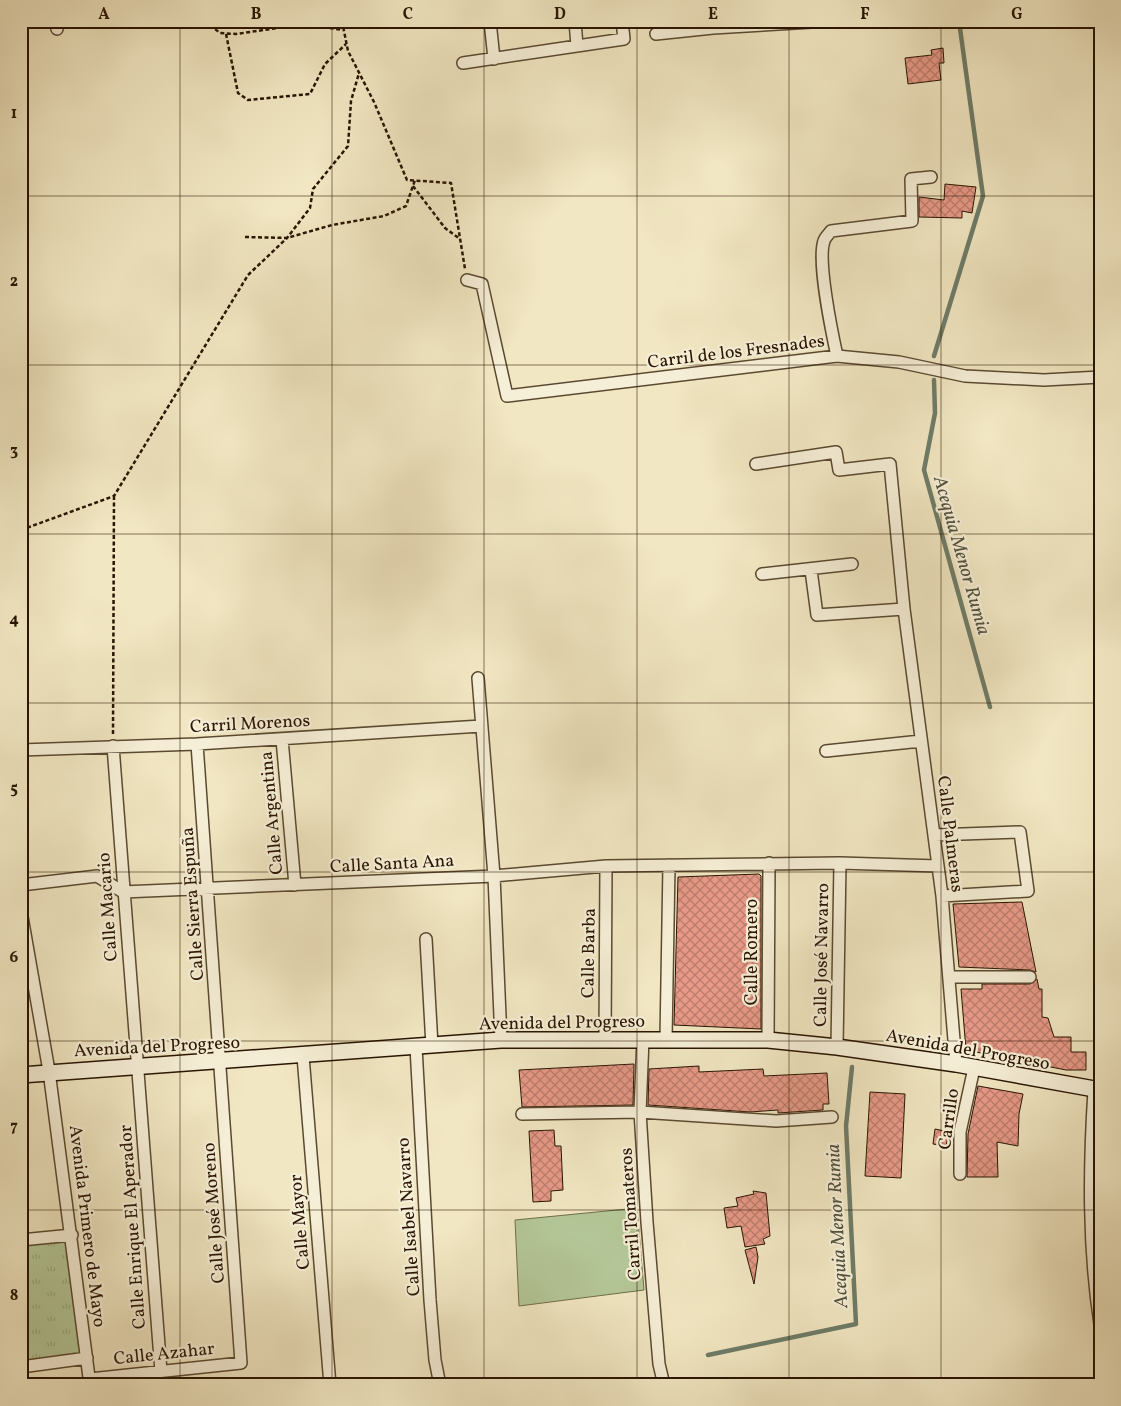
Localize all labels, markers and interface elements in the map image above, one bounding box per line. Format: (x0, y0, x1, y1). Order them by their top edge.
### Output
text: A (98, 4, 110, 26)
text: B (251, 4, 262, 26)
text: C (403, 4, 413, 26)
text: D (554, 4, 566, 26)
text: E (708, 4, 718, 26)
text: F (860, 4, 870, 26)
text: G (1011, 4, 1023, 26)
text: 1 (11, 103, 17, 125)
text: 2 (10, 271, 18, 293)
street label: Carril de los Fresnades (646, 329, 826, 376)
text: 3 (10, 440, 18, 462)
water label: Acequia Menor Rumia (926, 472, 996, 638)
text: 4 (9, 609, 19, 631)
street label: Carril Morenos (189, 709, 311, 740)
street label: Calle Argentina (255, 750, 290, 876)
street label: Calle Palmeras (930, 775, 969, 894)
text: 5 (10, 778, 18, 800)
street label: Calle Sierra Espuña (176, 826, 211, 982)
street label: Calle Santa Ana (329, 849, 455, 880)
street label: Calle Macario (92, 852, 125, 962)
street label: Calle José Navarro (809, 883, 836, 1027)
street label: Calle Romero (740, 899, 765, 1005)
street label: Calle Barba (576, 908, 603, 998)
text: 6 (10, 947, 19, 969)
street label: Avenida del Progreso (479, 1010, 645, 1037)
street label: Avenida del Progreso (884, 1024, 1052, 1077)
street label: Avenida del Progreso (73, 1031, 241, 1064)
street label: Carrillo (933, 1087, 966, 1151)
text: 7 (10, 1116, 18, 1138)
street label: Avenida Primero de Mayo (62, 1124, 111, 1329)
street label: Calle Enrique El Aperador (114, 1124, 153, 1330)
street label: Calle Isabel Navarro (391, 1137, 428, 1297)
street label: Calle José Moreno (197, 1142, 232, 1284)
water label: Acequia Menor Rumia (821, 1143, 855, 1310)
street label: Carril Tomateros (614, 1147, 649, 1281)
street label: Calle Mayor (284, 1173, 317, 1271)
text: 8 (10, 1285, 18, 1307)
street label: Calle Azahar (112, 1337, 216, 1372)

